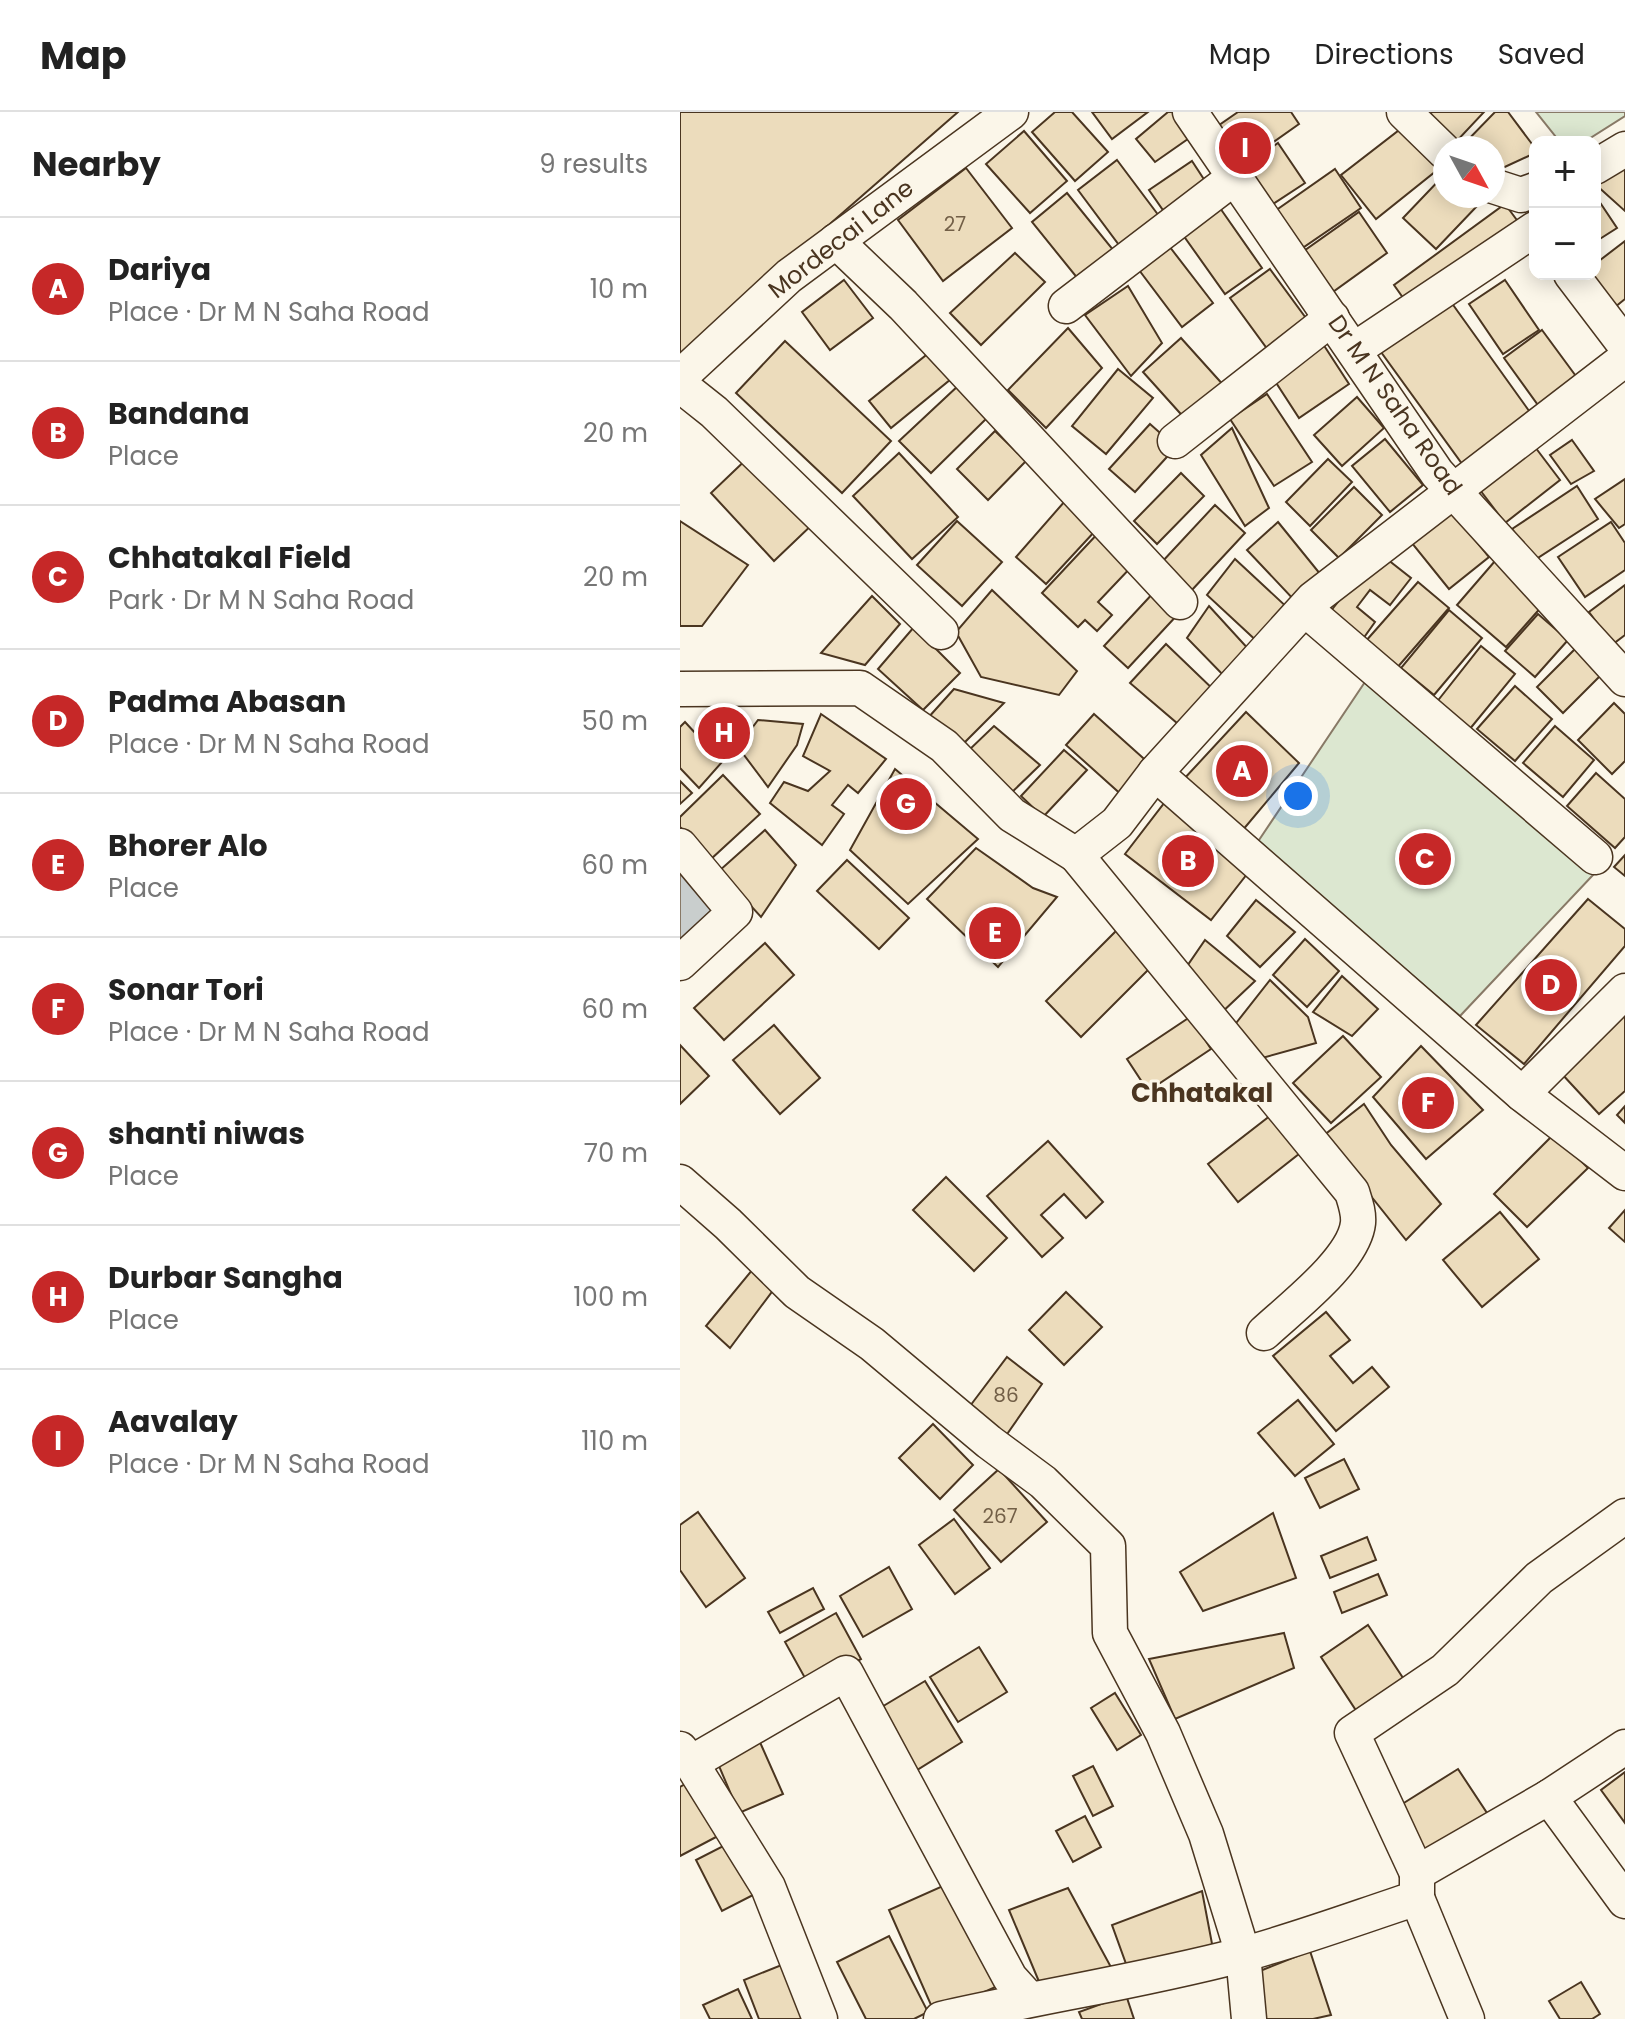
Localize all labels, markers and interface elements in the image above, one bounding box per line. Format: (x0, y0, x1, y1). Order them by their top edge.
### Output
text: Map (40, 29, 127, 82)
text: Map (1209, 35, 1271, 74)
text: Directions (1315, 35, 1454, 74)
text: Saved (1498, 35, 1585, 74)
pin: I (1219, 118, 1271, 178)
north arrow (1433, 136, 1505, 208)
map controls (1529, 136, 1601, 280)
button: + (1529, 136, 1601, 208)
text: Nearby (32, 140, 161, 188)
text: 9 results (539, 146, 648, 182)
street label: Mordecai Lane (761, 171, 920, 306)
button: − (1529, 208, 1601, 280)
house number: 27 (944, 210, 966, 238)
text: Dariya (108, 248, 211, 291)
text: A (48, 271, 68, 307)
text: 10 m (590, 271, 648, 307)
text: Place · Dr M N Saha Road (108, 294, 430, 330)
street label: Dr M N Saha Road (1321, 308, 1470, 502)
text: Bandana (108, 392, 250, 435)
text: B (49, 415, 67, 451)
text: 20 m (583, 415, 648, 451)
text: Place (108, 438, 179, 474)
text: Chhatakal Field (108, 536, 351, 579)
text: C (48, 559, 68, 595)
text: 20 m (583, 559, 648, 595)
text: Park · Dr M N Saha Road (108, 582, 414, 618)
text: Padma Abasan (108, 680, 346, 723)
text: D (49, 703, 67, 739)
text: 50 m (582, 703, 648, 739)
pin: H (698, 703, 750, 763)
text: Place · Dr M N Saha Road (108, 726, 430, 762)
pin: A (1216, 741, 1268, 801)
pin: G (880, 774, 932, 834)
your location (1278, 776, 1318, 816)
text: Bhorer Alo (108, 824, 268, 867)
pin: C (1399, 829, 1451, 889)
pin: B (1162, 831, 1214, 891)
text: E (51, 847, 65, 883)
text: 60 m (581, 847, 648, 883)
text: Place (108, 870, 179, 906)
pin: E (969, 903, 1021, 963)
pin: D (1525, 955, 1577, 1015)
text: Sonar Tori (108, 968, 264, 1011)
text: F (51, 991, 65, 1027)
text: 60 m (581, 991, 648, 1027)
text: Place · Dr M N Saha Road (108, 1014, 430, 1050)
pin: F (1402, 1073, 1454, 1133)
district label: Chhatakal (1131, 1075, 1273, 1111)
text: shanti niwas (108, 1112, 305, 1155)
text: G (48, 1135, 68, 1171)
text: 70 m (584, 1135, 648, 1171)
text: Place (108, 1158, 179, 1194)
text: Durbar Sangha (108, 1256, 343, 1299)
text: H (48, 1279, 68, 1315)
text: 100 m (573, 1279, 648, 1315)
text: Place (108, 1302, 179, 1338)
house number: 86 (993, 1381, 1019, 1409)
text: Aavalay (108, 1400, 238, 1443)
text: I (54, 1423, 62, 1459)
text: 110 m (581, 1423, 648, 1459)
text: Place · Dr M N Saha Road (108, 1446, 430, 1482)
house number: 267 (982, 1502, 1018, 1530)

